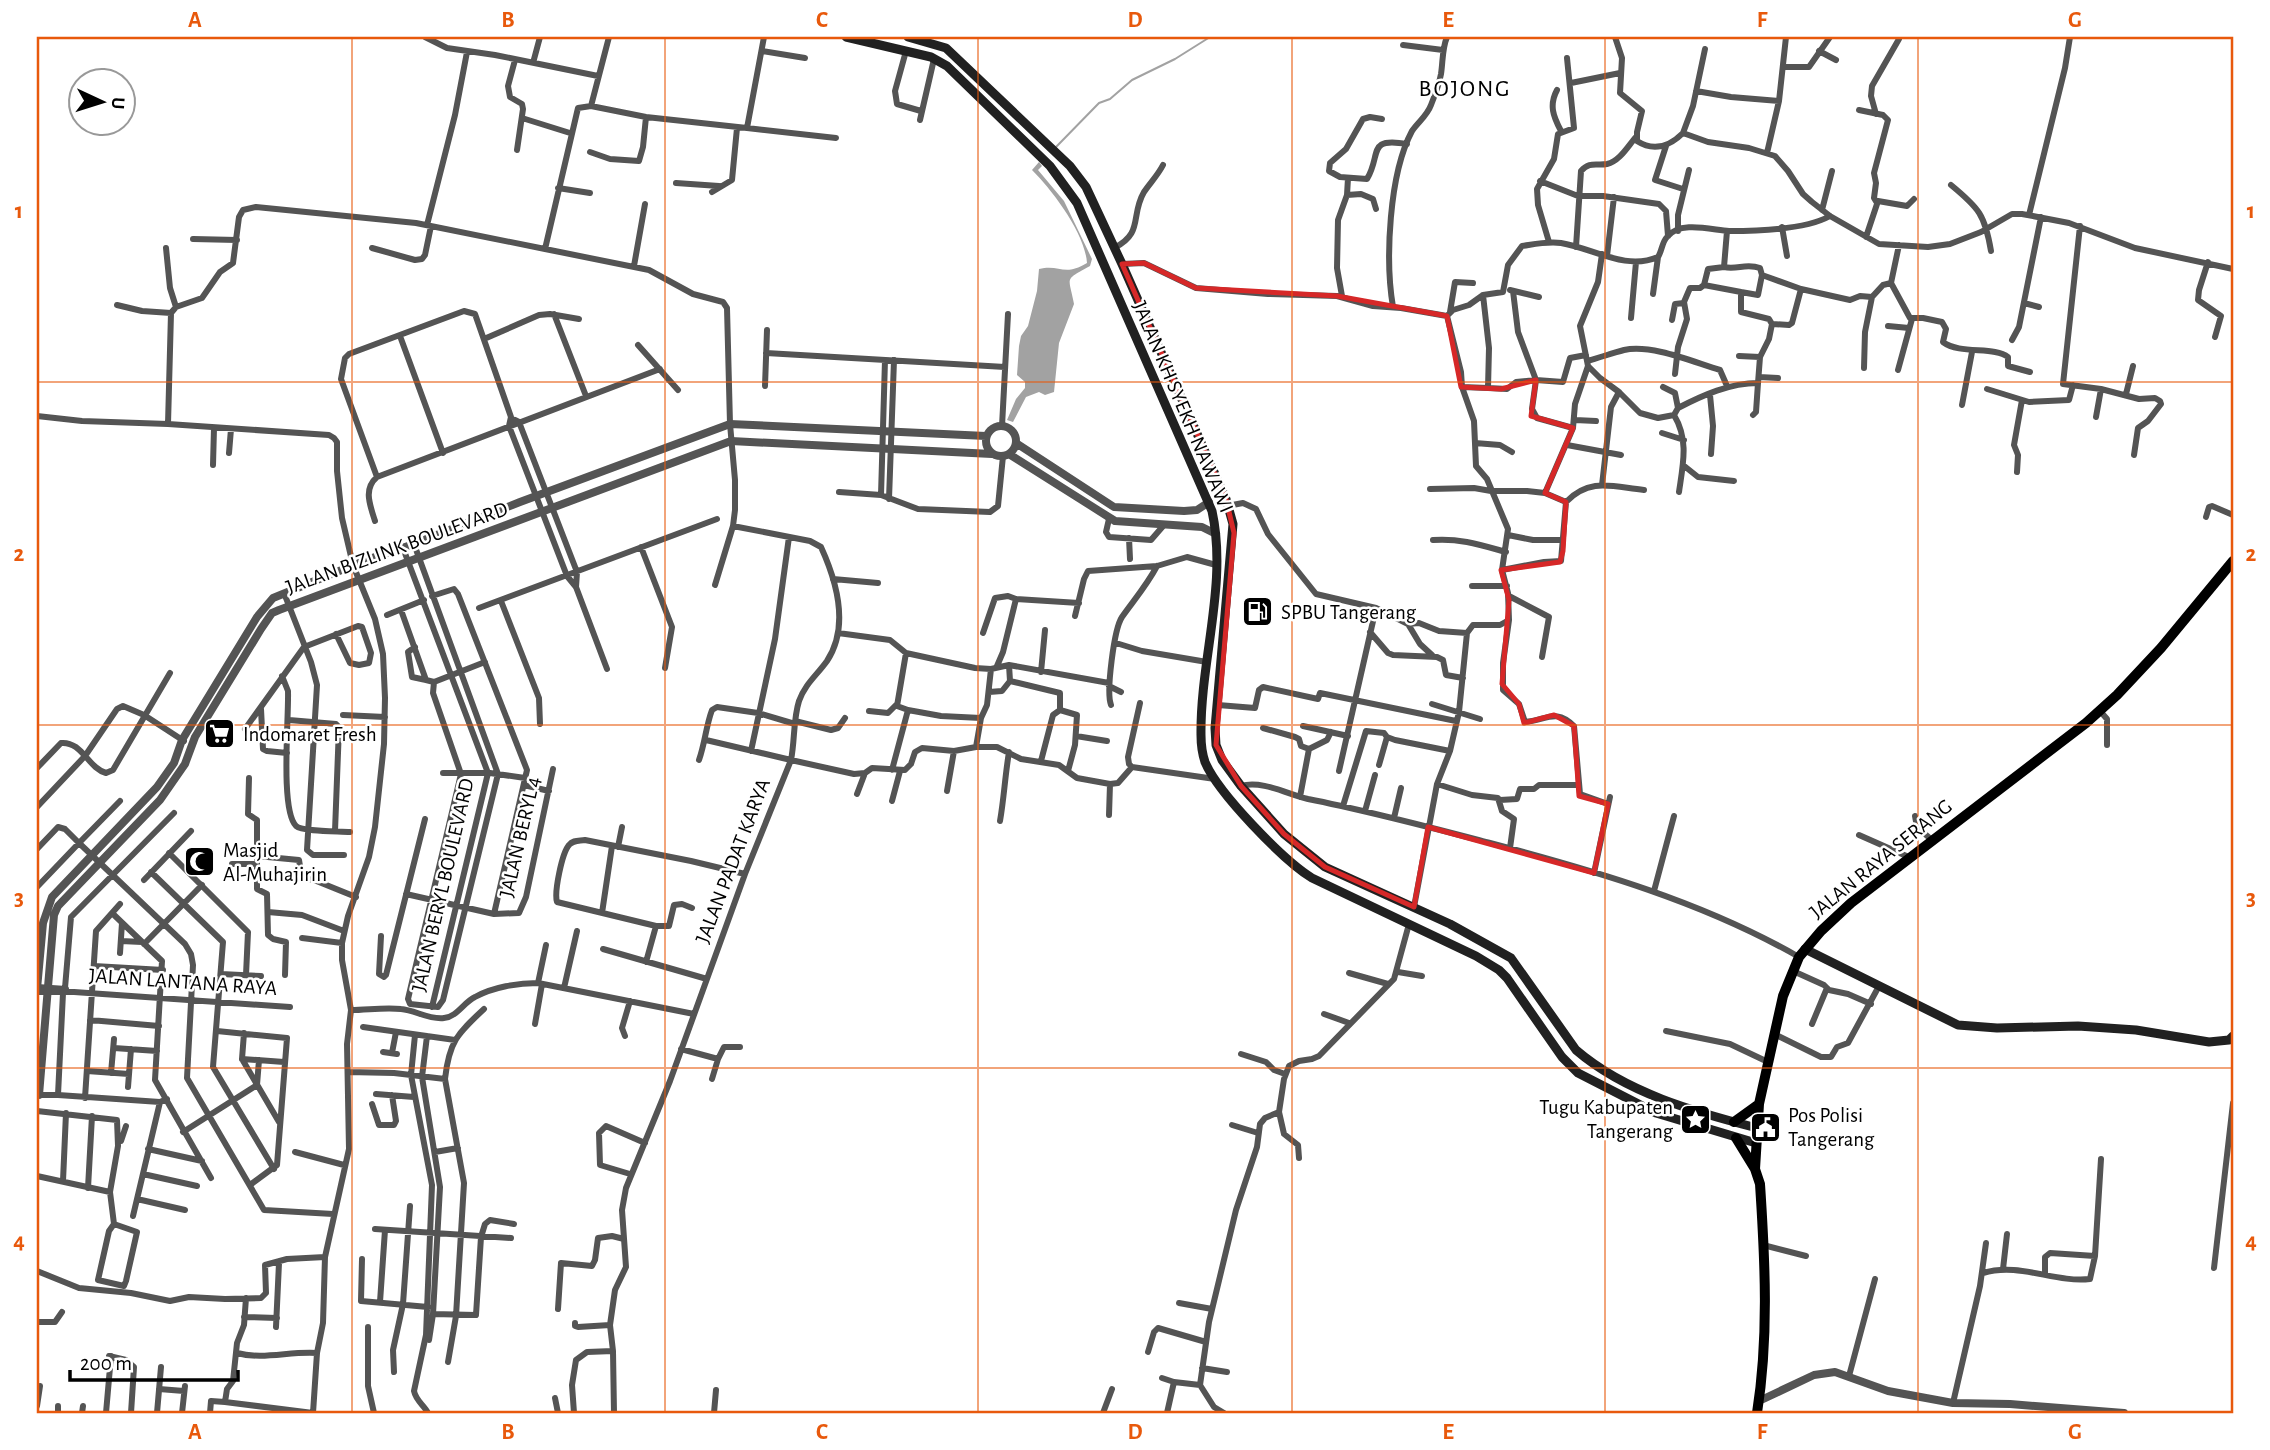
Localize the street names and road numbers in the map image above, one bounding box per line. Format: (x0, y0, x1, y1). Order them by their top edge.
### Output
street label: JALAN KH SYEKH NAWAWI (1129, 298, 1237, 516)
street label: JALAN BIZLINK BOULEVARD (283, 498, 511, 598)
street label: JALAN BERYL 4 (496, 775, 544, 899)
street label: JALAN BERYL BOULEVARD (408, 776, 478, 994)
street label: JALAN PADAT KARYA (692, 776, 774, 946)
street label: JALAN RAYA SERANG (1806, 795, 1956, 923)
street label: JALAN LANTANA RAYA (88, 965, 278, 999)

